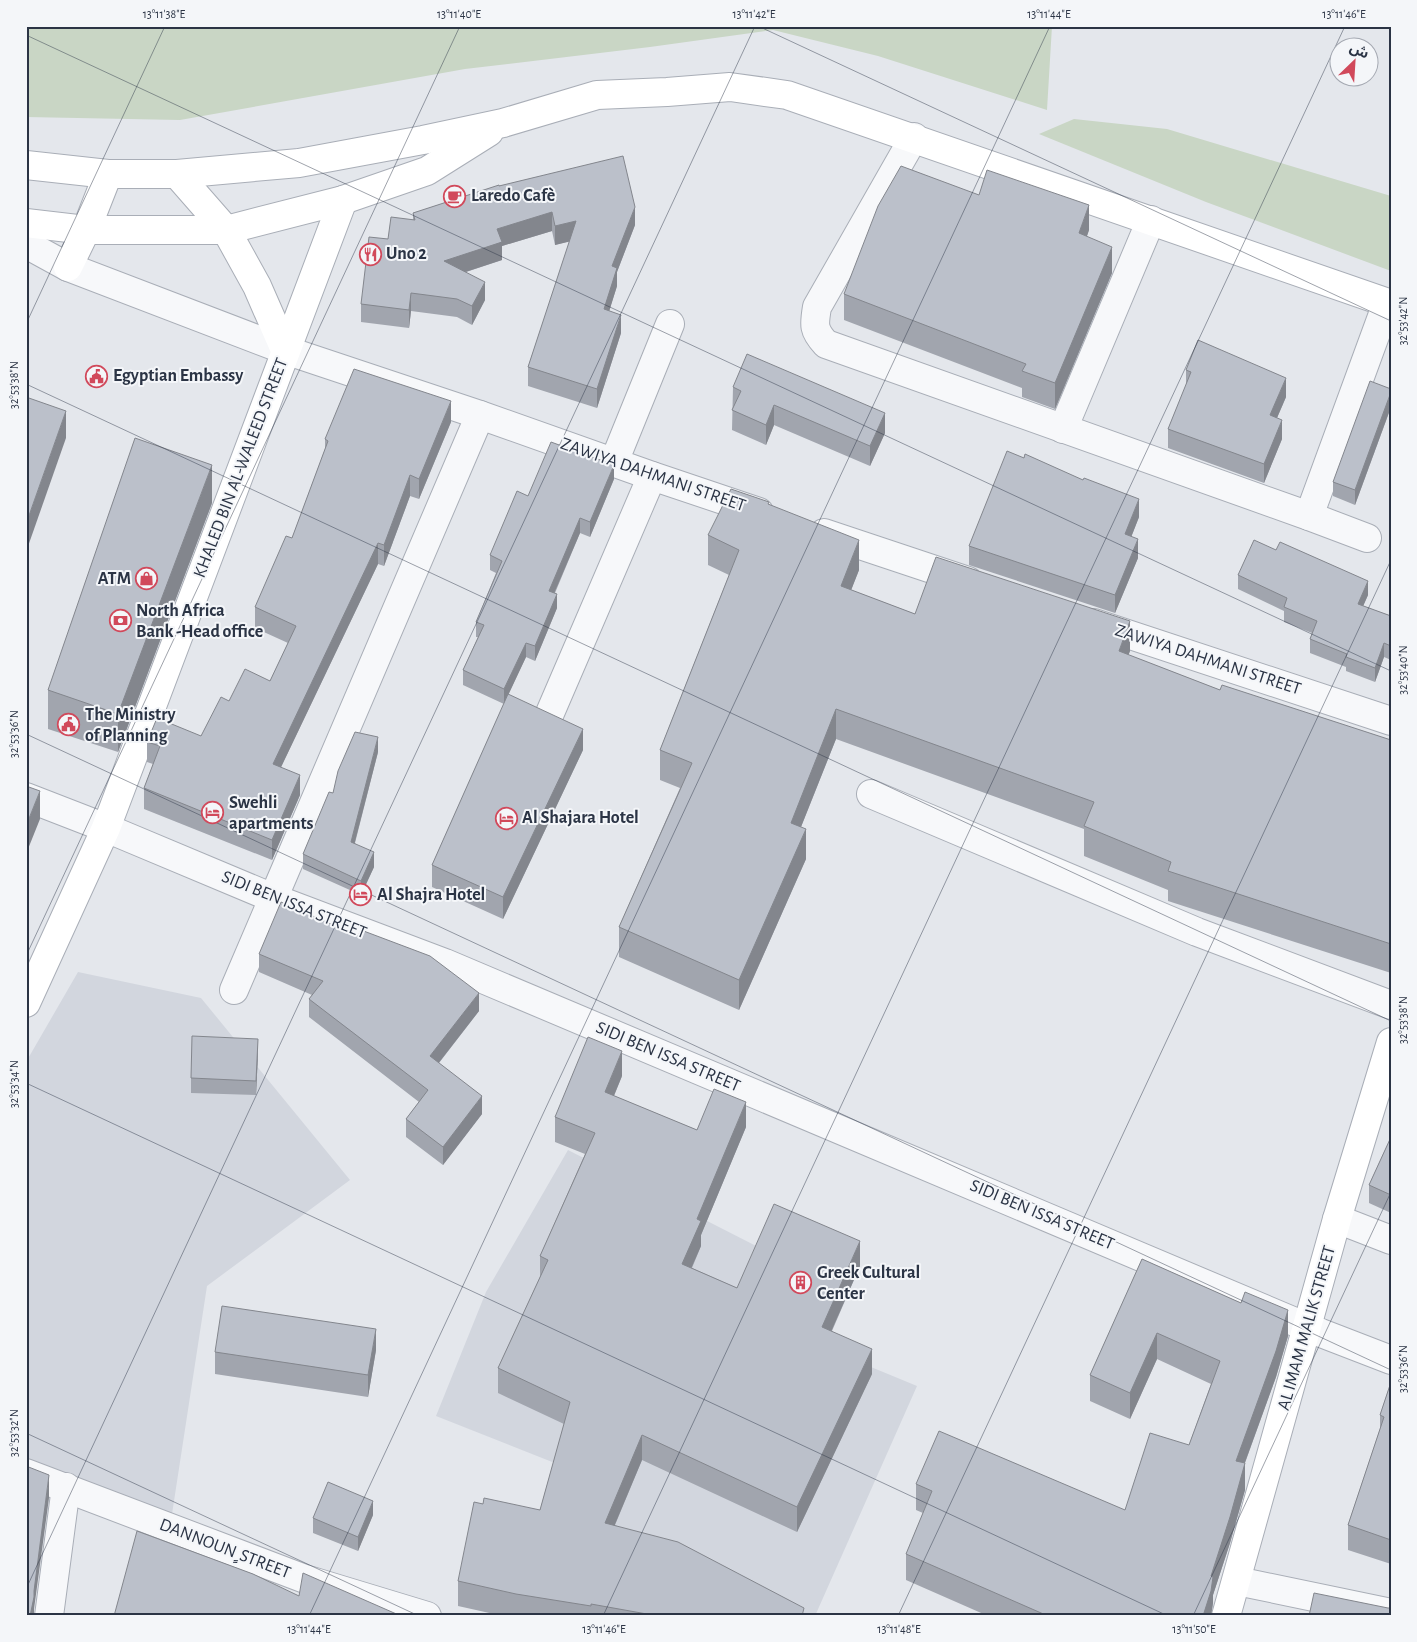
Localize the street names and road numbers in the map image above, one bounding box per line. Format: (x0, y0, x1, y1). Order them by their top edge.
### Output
street label: KHALED BIN AL-WALEED STREET (191, 355, 291, 580)
street label: ZAWIYA DAHMANI STREET (558, 435, 748, 515)
street label: ZAWIYA DAHMANI STREET (1113, 621, 1303, 699)
street label: SIDI BEN ISSA STREET (219, 868, 369, 942)
street label: SIDI BEN ISSA STREET (593, 1018, 743, 1096)
street label: SIDI BEN ISSA STREET (967, 1176, 1117, 1254)
street label: AL IMAM MALIK STREET (1275, 1243, 1339, 1412)
street label: DANNOUN ٍSTREET (157, 1516, 293, 1583)

